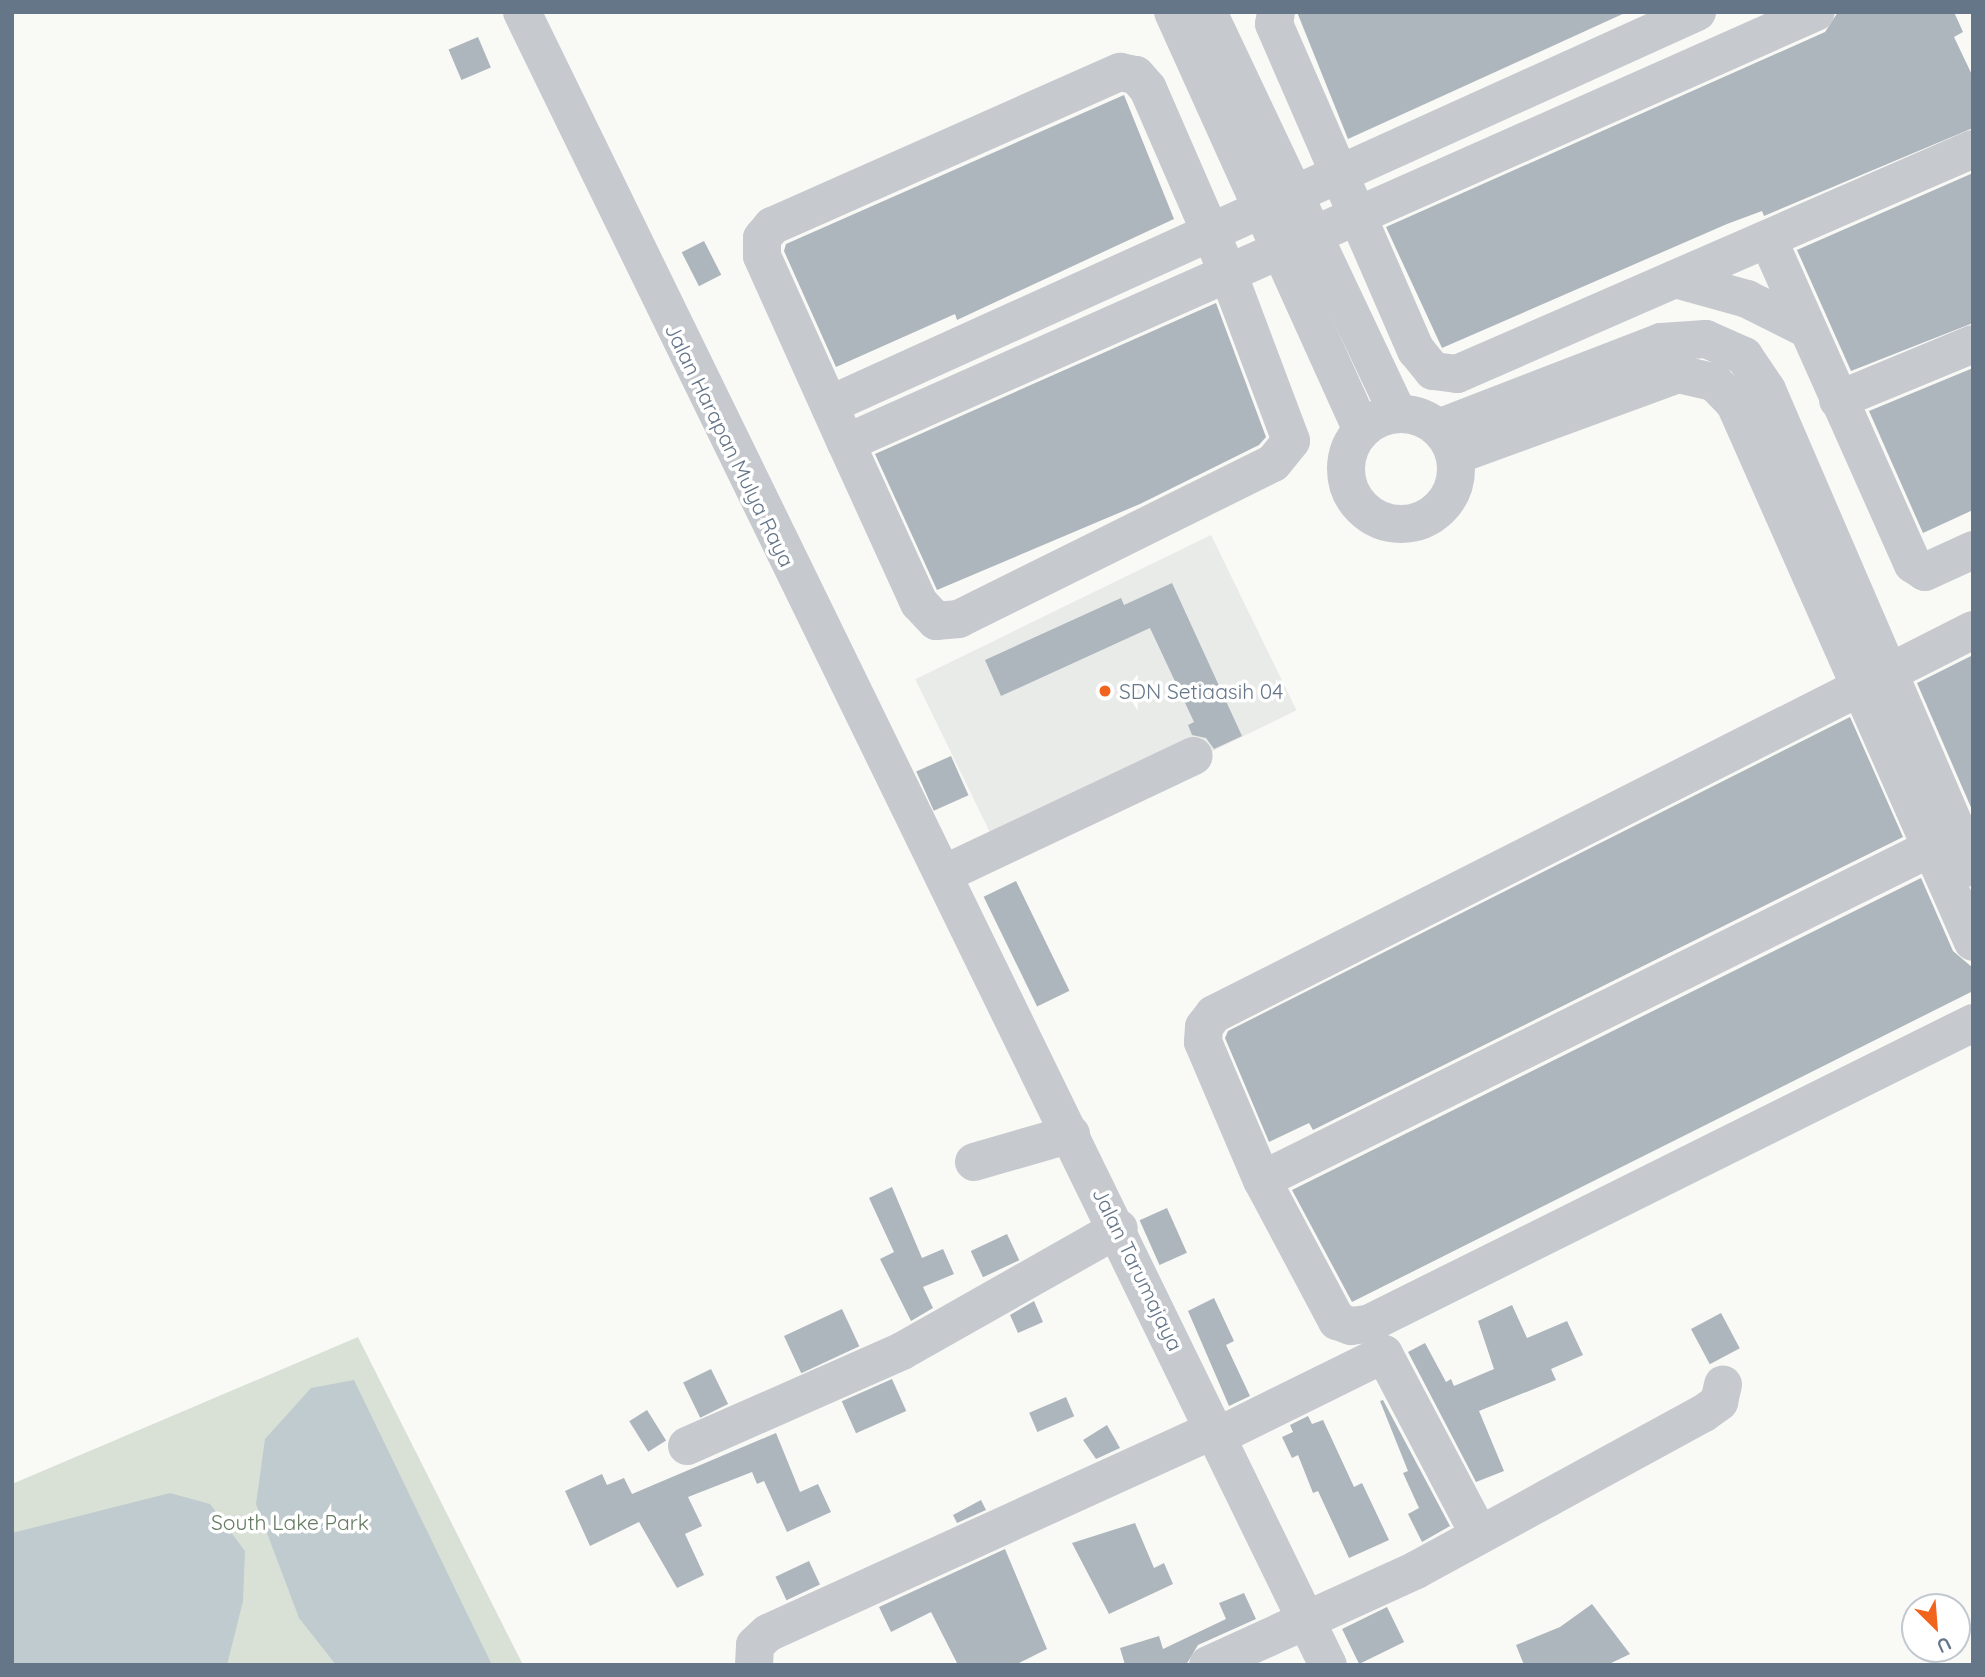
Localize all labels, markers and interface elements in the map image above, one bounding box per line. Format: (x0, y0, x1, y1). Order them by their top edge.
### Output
street label: Jalan Harapan Mulya Raya (660, 319, 800, 571)
place label: SDN Setiaasih 04 (1119, 678, 1283, 704)
marker: SDN Setiaasih 04 (1097, 683, 1113, 699)
street label: Jalan Tarumajaya (1088, 1183, 1188, 1355)
park label: South Lake Park (211, 1509, 369, 1535)
north arrow (1901, 1593, 1971, 1663)
text: U (1933, 1632, 1955, 1659)

